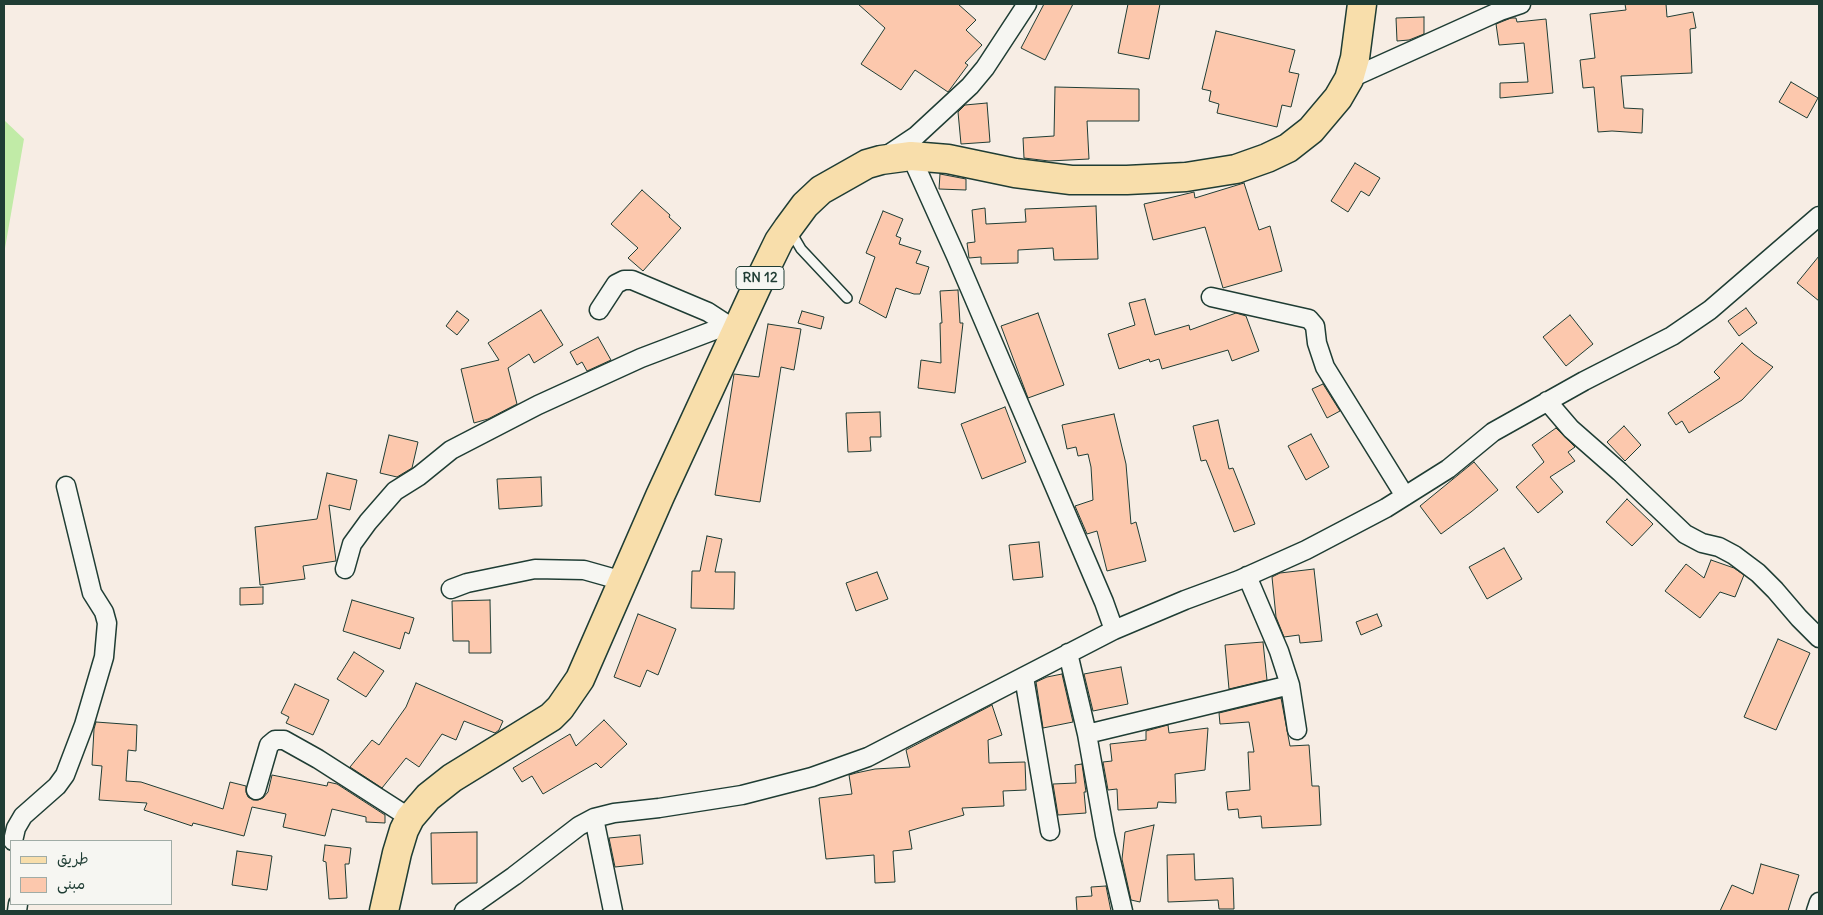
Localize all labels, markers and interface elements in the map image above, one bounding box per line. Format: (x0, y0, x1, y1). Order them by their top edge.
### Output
road number: RN 12 (736, 266, 784, 290)
legend (10, 840, 172, 905)
text: طريق (57, 849, 89, 868)
text: مبنى (57, 874, 85, 893)

